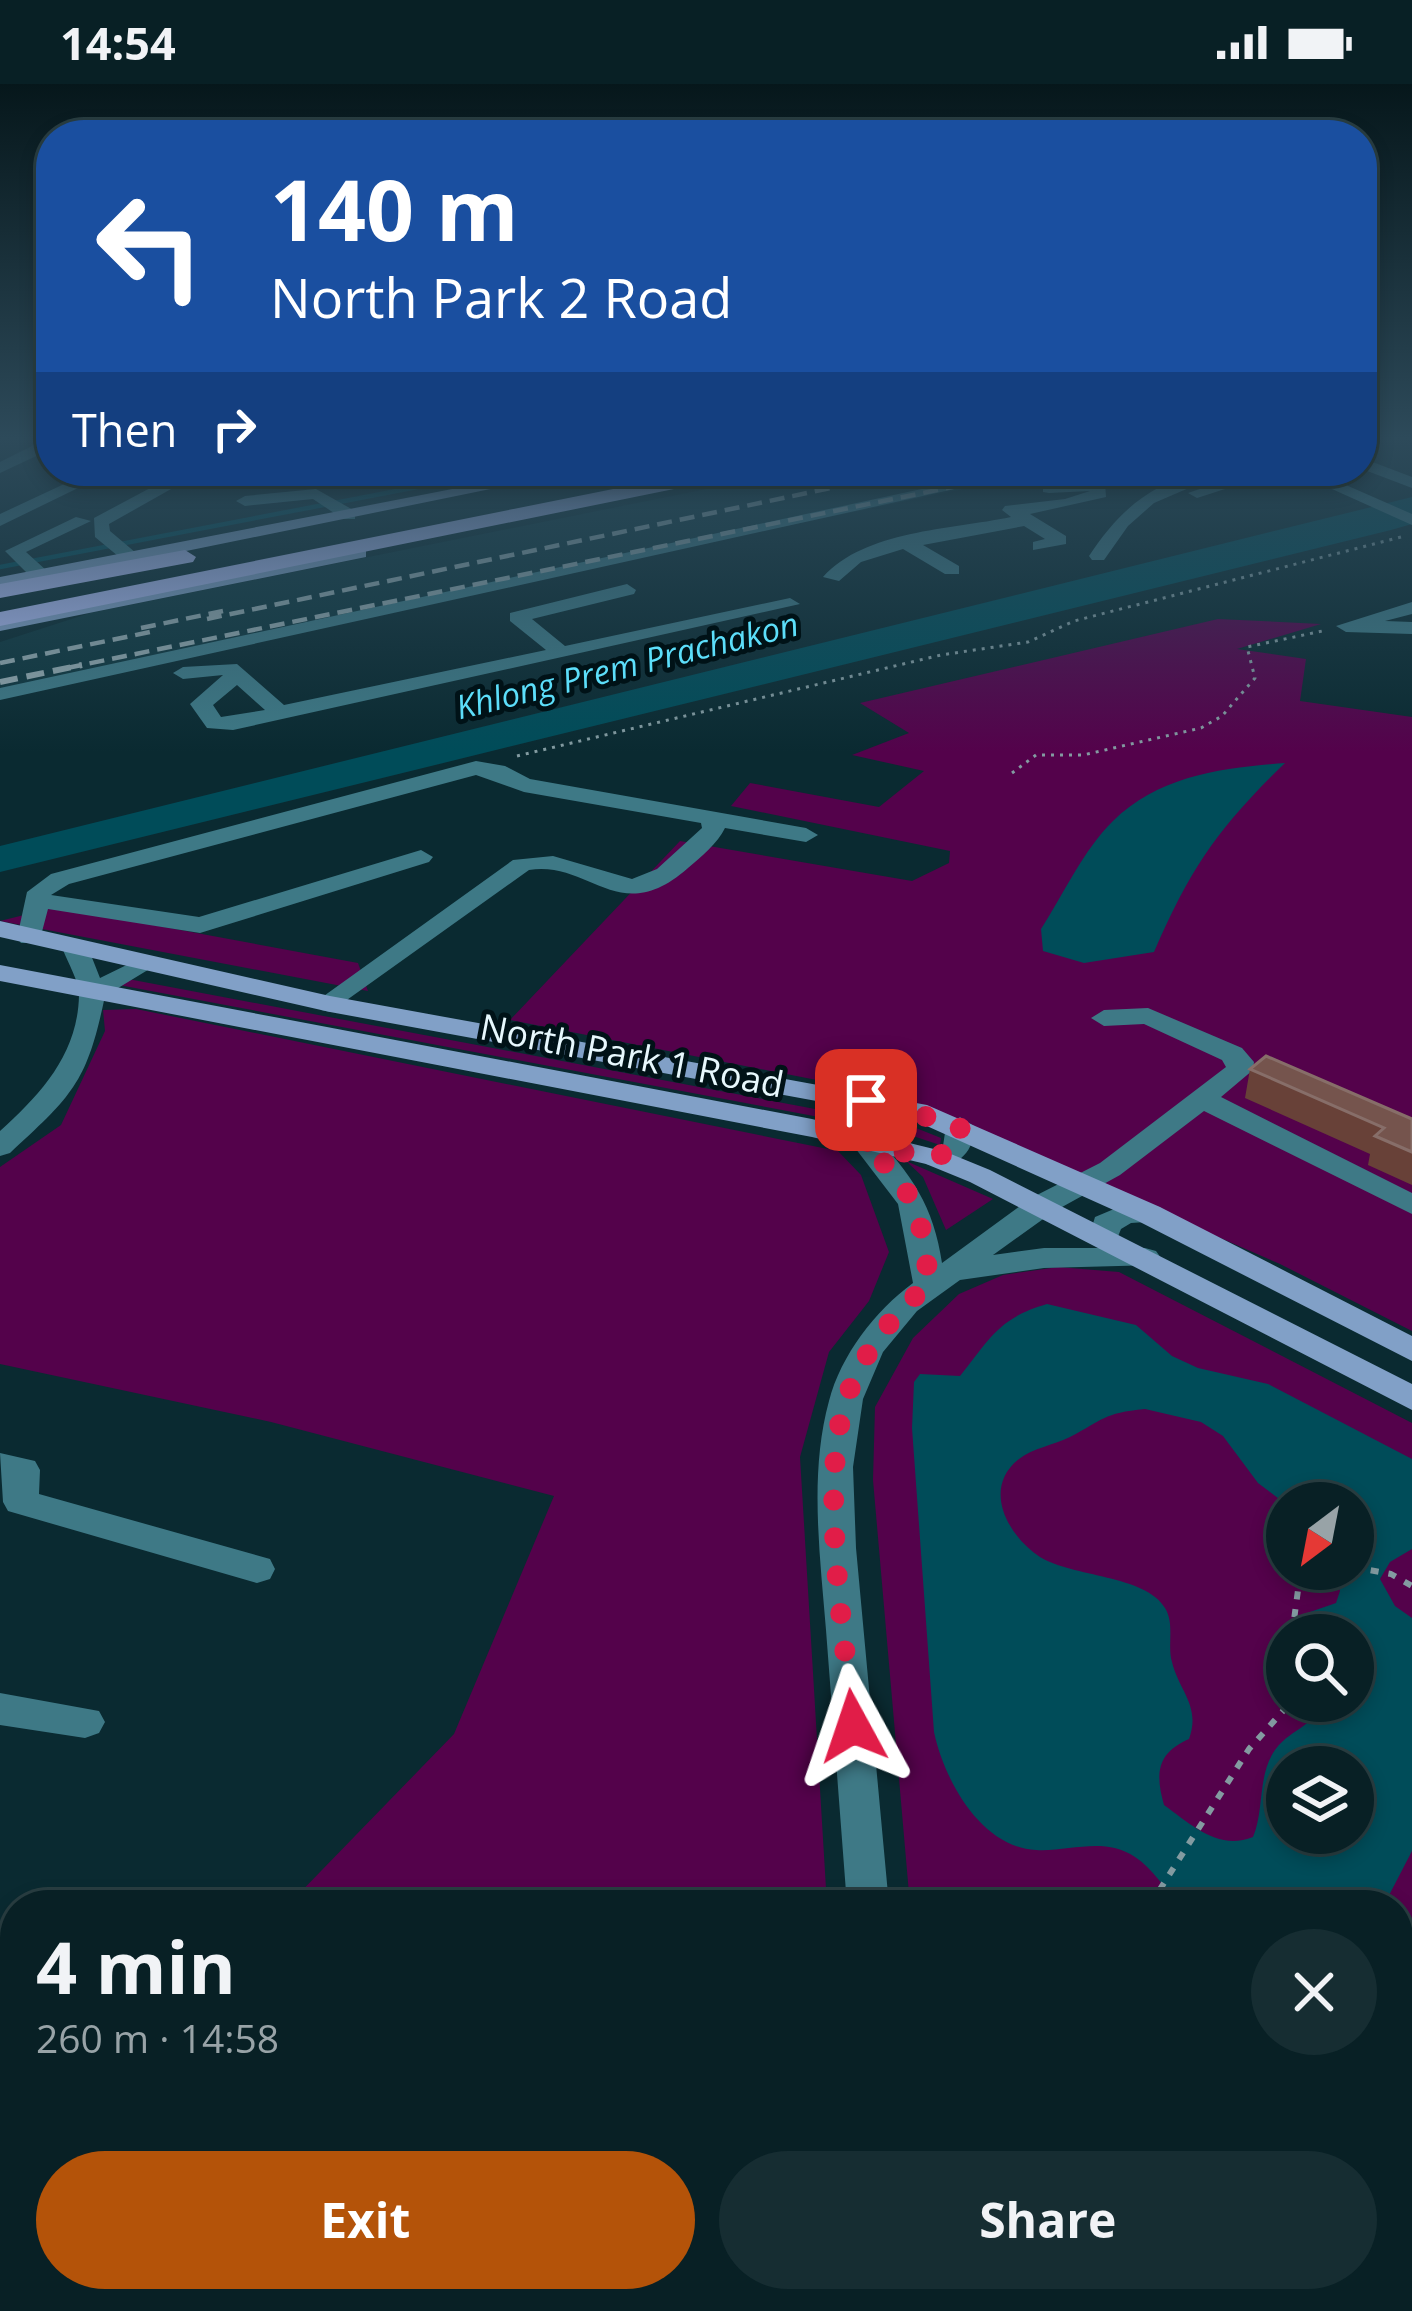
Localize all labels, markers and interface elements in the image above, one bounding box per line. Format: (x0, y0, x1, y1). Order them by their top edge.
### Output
text: 14:54 (60, 12, 176, 73)
text: 140 m (270, 151, 518, 266)
icon: left (72, 168, 228, 324)
text: North Park 2 Road (270, 260, 732, 334)
icon: right (201, 396, 267, 462)
text: Then (72, 399, 177, 460)
water label: Khlong Prem Prachakon (451, 601, 803, 729)
street label: North Park 1 Road (476, 1002, 788, 1108)
pin (815, 1049, 917, 1151)
icon: arrive (833, 1067, 899, 1133)
north arrow (1266, 1482, 1374, 1590)
map controls (1266, 1482, 1374, 1854)
button: search (1266, 1614, 1374, 1722)
position arrow (790, 1663, 916, 1789)
button: layers (1266, 1746, 1374, 1854)
text: 4 min (36, 1917, 236, 2015)
button: close (1251, 1929, 1377, 2055)
text: 260 m · 14:58 (36, 2011, 279, 2064)
button: Exit (36, 2151, 695, 2289)
button: Share (719, 2151, 1377, 2289)

